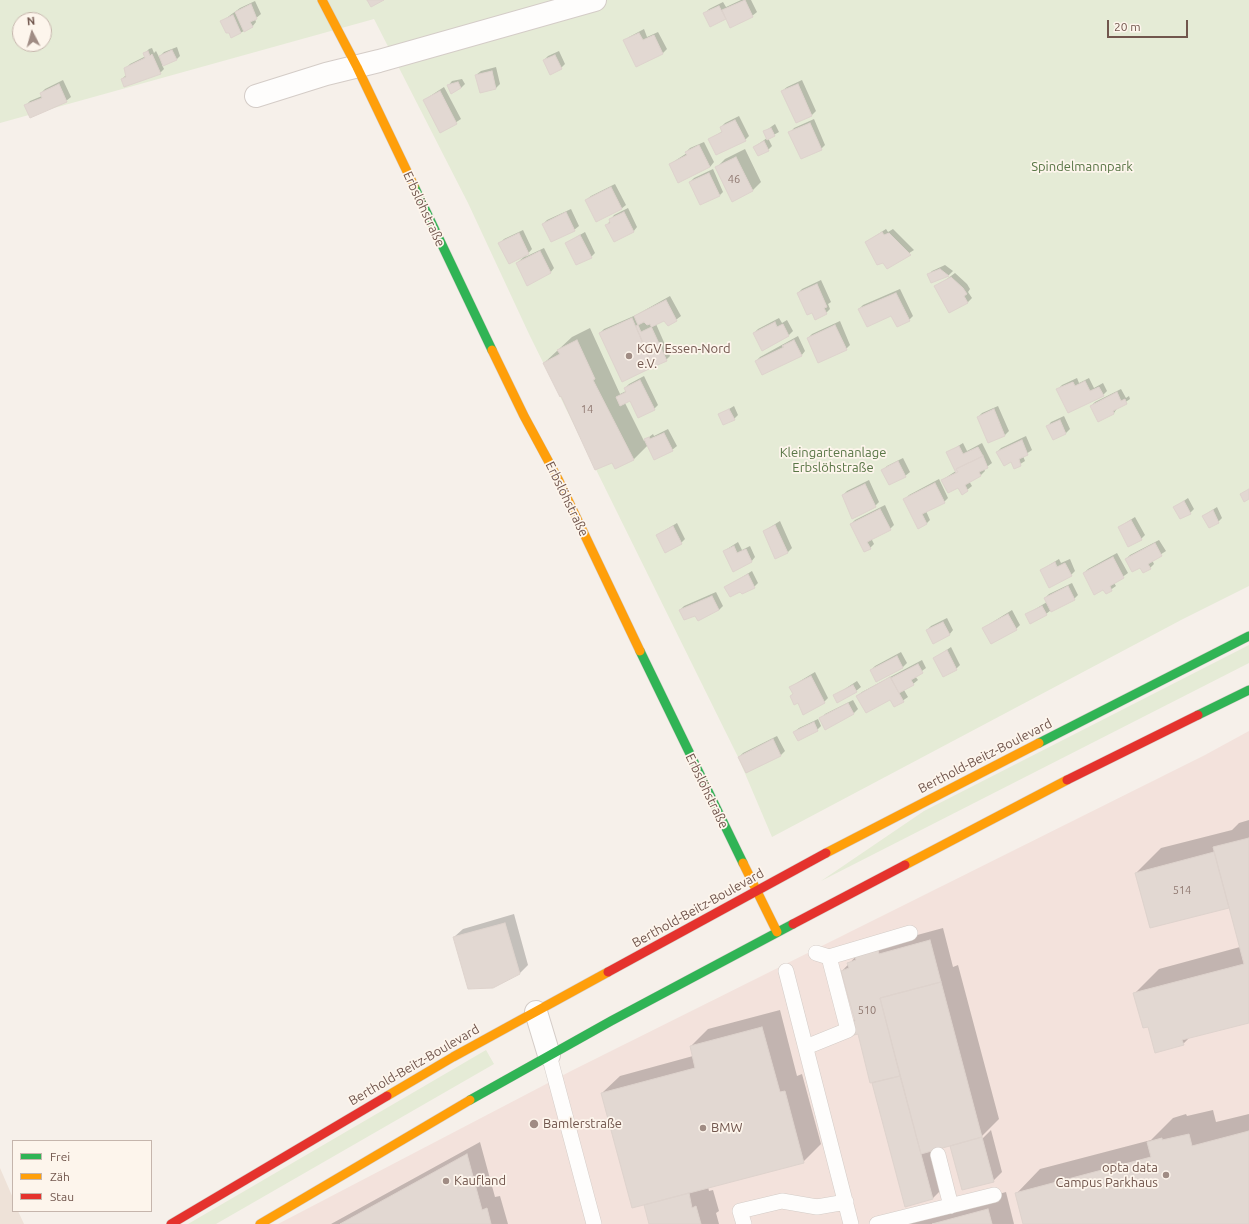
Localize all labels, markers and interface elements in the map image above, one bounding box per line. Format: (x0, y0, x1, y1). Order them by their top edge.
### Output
north arrow (12, 12, 52, 52)
scale bar (1109, 12, 1190, 38)
text: N (26, 15, 36, 27)
text: 20 m (1114, 20, 1141, 33)
park label: Spindelmannpark (1031, 159, 1133, 175)
street label: Erbslöhstraße (400, 169, 448, 249)
house number: 46 (728, 172, 740, 186)
place label: KGV Essen-Nord e.V. (637, 341, 731, 372)
marker: KGV Essen-Nord e.V. (624, 351, 634, 361)
house number: 14 (581, 402, 593, 416)
park label: Kleingartenanlage Erbslöhstraße (780, 445, 886, 476)
street label: Erbslöhstraße (542, 459, 592, 539)
street label: Berthold-Beitz-Boulevard (915, 715, 1055, 797)
street label: Erbslöhstraße (682, 751, 732, 831)
street label: Berthold-Beitz-Boulevard (629, 865, 767, 951)
house number: 514 (1173, 883, 1191, 897)
house number: 510 (858, 1003, 876, 1017)
street label: Berthold-Beitz-Boulevard (346, 1021, 482, 1109)
place label: Bamlerstraße (543, 1116, 622, 1132)
marker: Bamlerstraße (528, 1118, 540, 1130)
place label: BMW (711, 1120, 743, 1136)
marker: BMW (698, 1123, 708, 1133)
legend (12, 1140, 152, 1212)
text: Frei (50, 1150, 70, 1163)
place label: opta data Campus Parkhaus (1055, 1160, 1158, 1191)
text: Zäh (50, 1170, 70, 1183)
marker: opta data Campus Parkhaus (1161, 1170, 1171, 1180)
place label: Kaufland (454, 1173, 506, 1189)
marker: Kaufland (441, 1176, 451, 1186)
text: Stau (50, 1190, 74, 1203)

